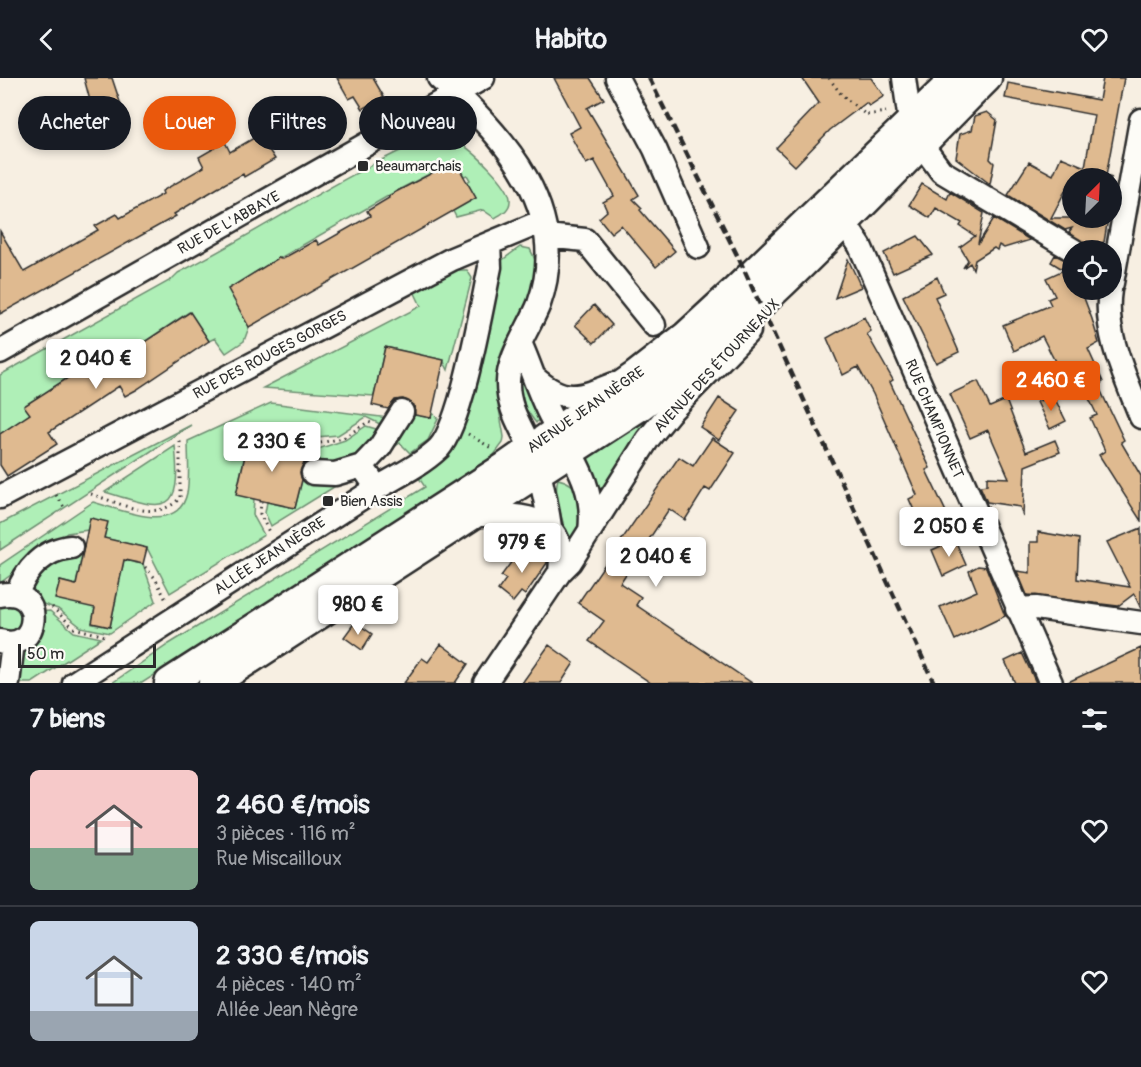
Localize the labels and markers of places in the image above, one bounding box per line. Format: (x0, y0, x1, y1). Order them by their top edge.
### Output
place label: Beaumarchais (375, 157, 462, 176)
marker: Beaumarchais (356, 159, 370, 173)
pin: 2 040 € (41, 339, 151, 390)
pin: 2 460 € (996, 361, 1106, 412)
pin: 2 330 € (217, 422, 327, 473)
place label: Bien Assis (340, 492, 403, 511)
marker: Bien Assis (321, 494, 335, 508)
pin: 2 050 € (894, 507, 1004, 558)
pin: 979 € (480, 523, 564, 574)
pin: 2 040 € (601, 537, 711, 588)
pin: 980 € (316, 585, 400, 636)

